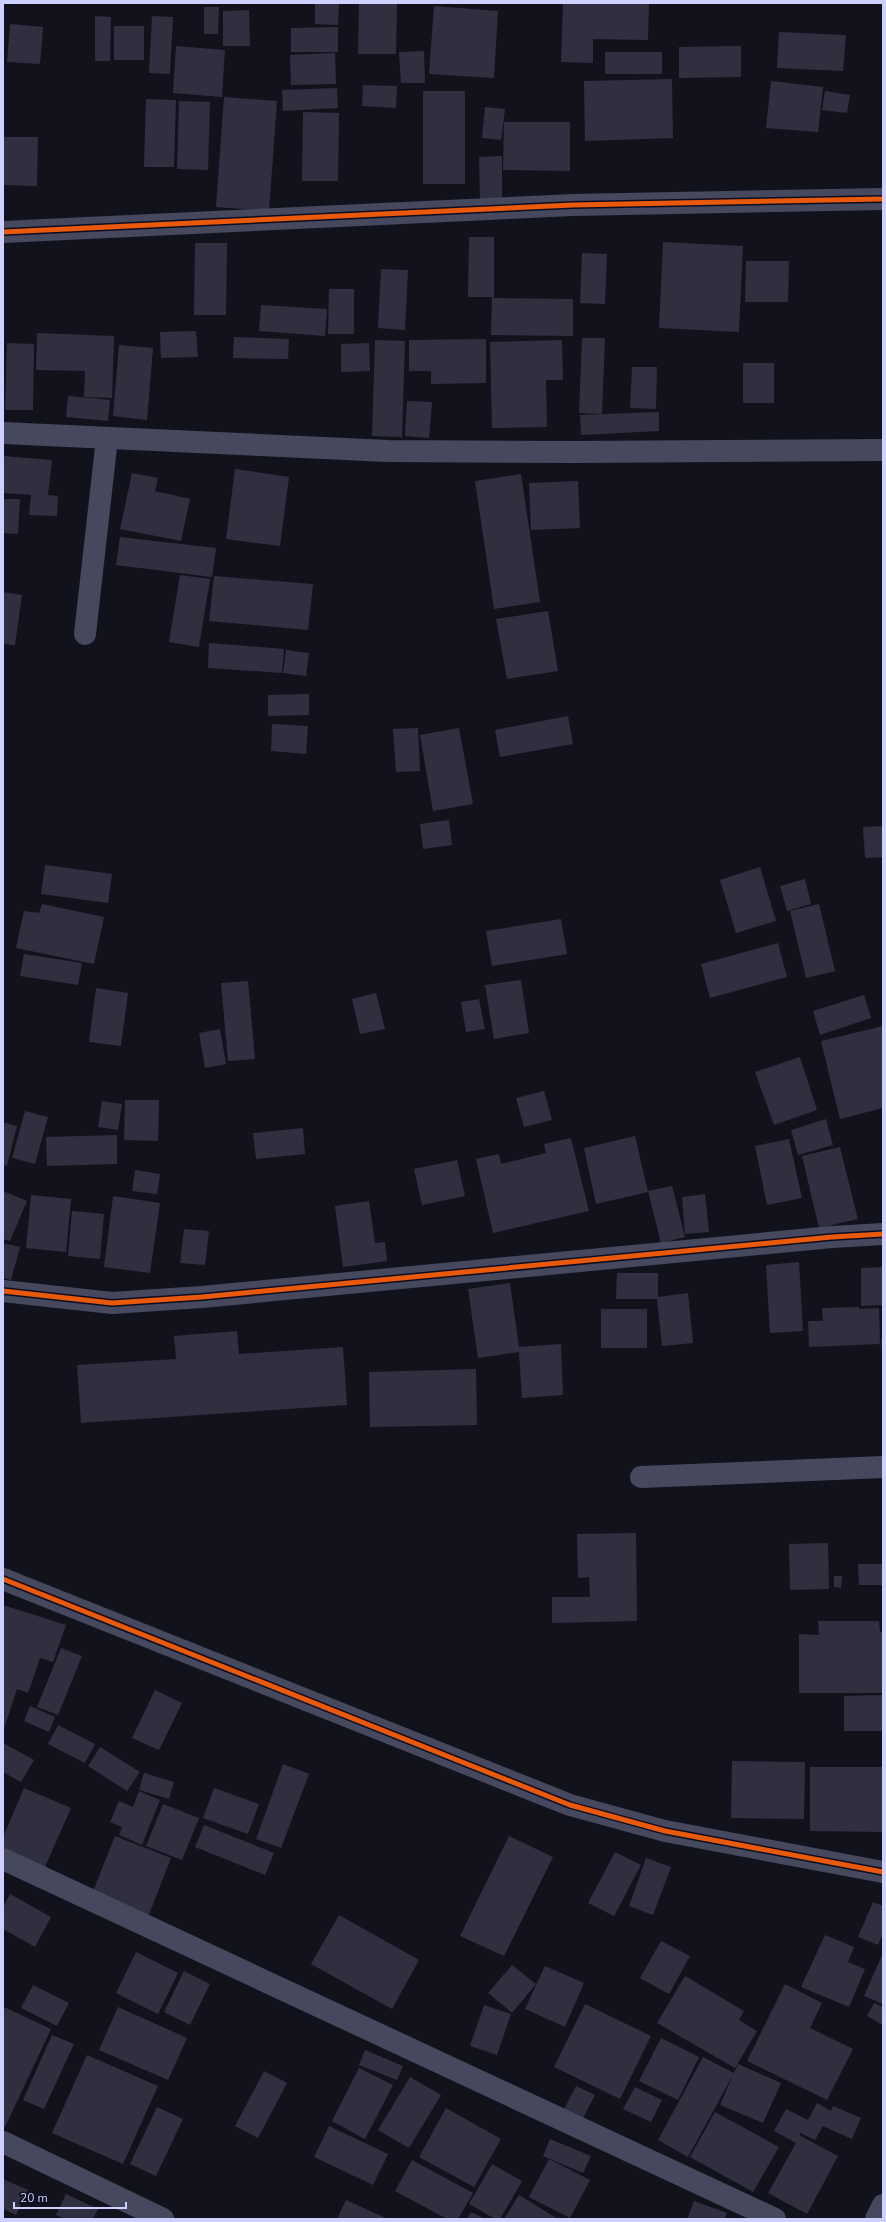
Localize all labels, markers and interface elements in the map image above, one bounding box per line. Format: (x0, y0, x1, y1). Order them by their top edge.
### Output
scale bar (14, 2184, 126, 2210)
text: 20 m (20, 2190, 48, 2206)

